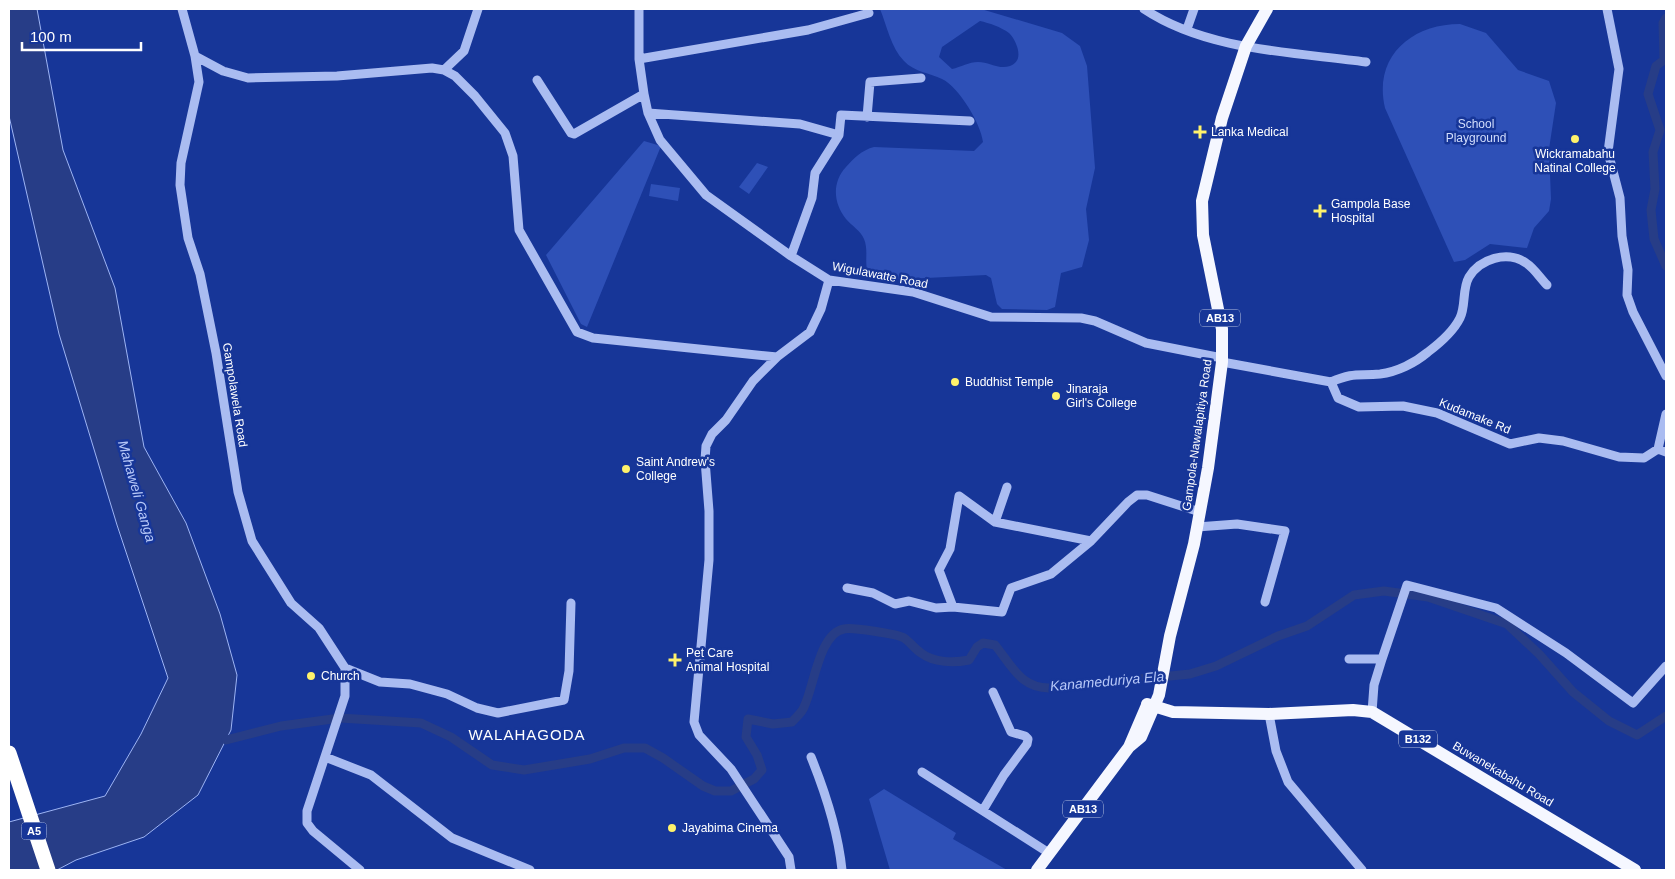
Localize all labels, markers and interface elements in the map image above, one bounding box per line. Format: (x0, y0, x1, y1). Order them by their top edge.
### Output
scale bar (22, 20, 141, 52)
text: 100 m (30, 28, 72, 45)
park label: School Playground (1446, 117, 1506, 145)
marker: Lanka Medical (1193, 125, 1207, 139)
place label: Lanka Medical (1211, 125, 1288, 139)
marker: Wickramabahu Natinal College (1569, 133, 1581, 145)
place label: Wickramabahu Natinal College (1534, 147, 1616, 175)
place label: Gampola Base Hospital (1331, 197, 1411, 225)
marker: Gampola Base Hospital (1313, 204, 1327, 218)
street label: Wigulawatte Road (831, 259, 929, 291)
road number: AB13 (1200, 310, 1240, 326)
street label: Gampolawela Road (220, 342, 250, 448)
street label: Gampola-Nawalapitiya Road (1179, 358, 1215, 512)
place label: Buddhist Temple (965, 375, 1054, 389)
marker: Buddhist Temple (949, 376, 961, 388)
place label: Jinaraja Girl's College (1066, 382, 1137, 410)
marker: Jinaraja Girl's College (1050, 390, 1062, 402)
street label: Kudamake Rd (1437, 395, 1513, 437)
water label: Mahaweli Ganga (115, 438, 159, 544)
place label: Saint Andrew's College (636, 455, 715, 483)
marker: Saint Andrew's College (620, 463, 632, 475)
place label: Pet Care Animal Hospital (686, 646, 769, 674)
marker: Pet Care Animal Hospital (668, 653, 682, 667)
water label: Kanameduriya Ela (1049, 668, 1165, 694)
place label: Church (321, 669, 360, 683)
marker: Church (305, 670, 317, 682)
district label: WALAHAGODA (469, 726, 585, 743)
road number: B132 (1399, 731, 1437, 748)
street label: Buwanekabahu Road (1450, 738, 1556, 810)
road number: AB13 (1063, 801, 1103, 818)
place label: Jayabima Cinema (682, 821, 778, 835)
road number: A5 (22, 822, 46, 839)
marker: Jayabima Cinema (666, 822, 678, 834)

